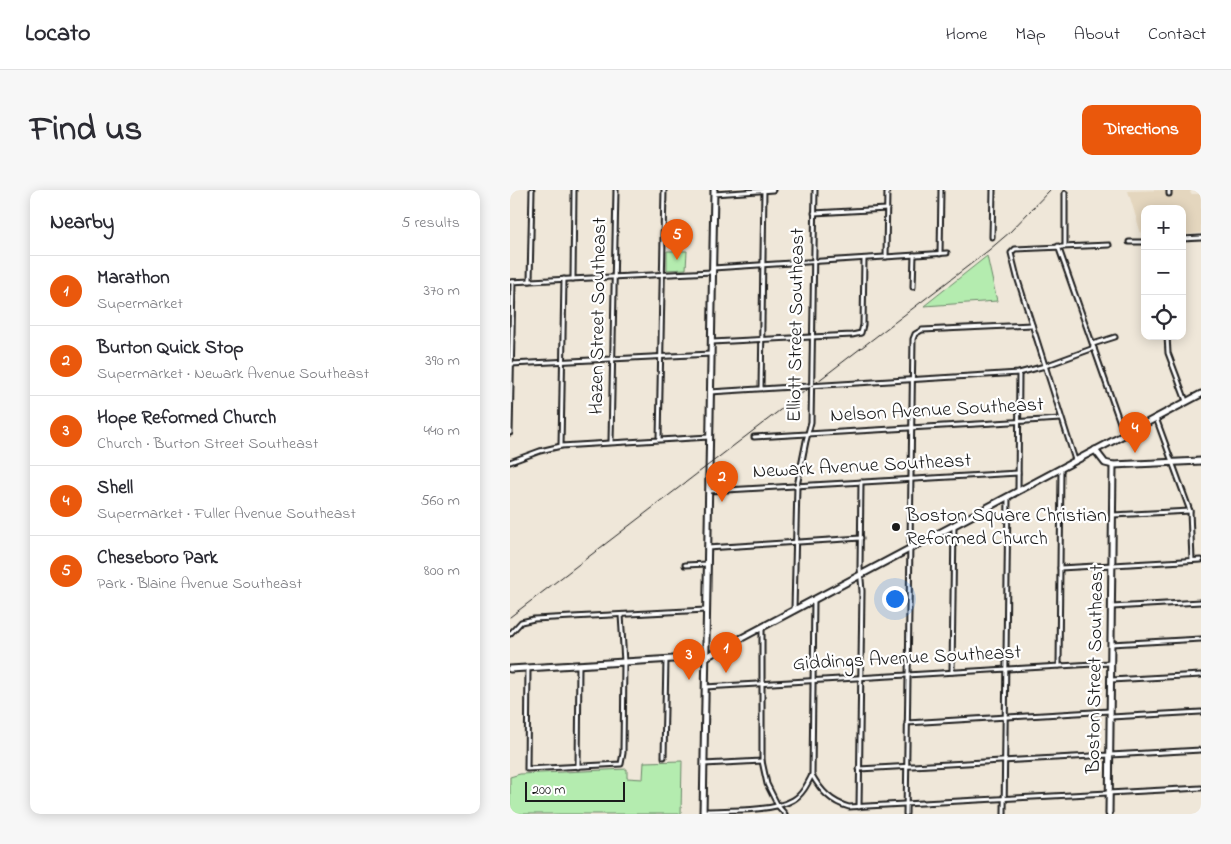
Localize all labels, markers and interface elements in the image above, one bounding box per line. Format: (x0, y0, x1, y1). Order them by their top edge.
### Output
text: Locato (25, 17, 91, 52)
text: Home (946, 22, 987, 48)
text: Map (1015, 22, 1046, 48)
text: About (1074, 22, 1120, 48)
text: Contact (1148, 22, 1206, 48)
text: Find us (30, 105, 142, 156)
button: Directions (1082, 105, 1201, 155)
map controls (1141, 205, 1186, 340)
button: + (1141, 205, 1186, 250)
text: Nearby (50, 208, 114, 238)
text: 5 results (401, 211, 460, 235)
street label: Hazen Street Southeast (583, 217, 615, 415)
pin: 5 (661, 219, 693, 260)
street label: Elliott Street Southeast (781, 227, 813, 422)
button: − (1141, 250, 1186, 295)
text: Marathon (97, 265, 170, 292)
text: 1 (63, 279, 69, 303)
text: 370 m (423, 279, 460, 303)
text: Supermarket (97, 292, 183, 316)
button: locate (1141, 295, 1186, 340)
text: Burton Quick Stop (97, 335, 244, 362)
text: 2 (62, 349, 70, 373)
text: 390 m (425, 349, 460, 373)
text: Supermarket · Newark Avenue Southeast (97, 362, 369, 386)
street label: Nelson Avenue Southeast (830, 391, 1045, 431)
text: Hope Reformed Church (97, 405, 276, 432)
pin: 4 (1119, 412, 1151, 453)
text: 3 (63, 419, 69, 443)
text: 440 m (423, 419, 460, 443)
text: Church · Burton Street Southeast (97, 432, 318, 456)
street label: Newark Avenue Southeast (752, 447, 972, 487)
pin: 2 (706, 461, 738, 502)
text: Shell (97, 475, 133, 502)
text: 4 (63, 489, 69, 513)
text: 560 m (420, 489, 460, 513)
text: Supermarket · Fuller Avenue Southeast (97, 502, 356, 526)
place label: Boston Square Christian Reformed Church (905, 502, 1107, 554)
marker: Boston Square Christian Reformed Church (890, 521, 902, 533)
text: Cheseboro Park (97, 545, 218, 572)
text: 5 (61, 559, 71, 583)
text: 800 m (424, 559, 460, 583)
street label: Boston Street Southeast (1080, 564, 1112, 775)
text: Park · Blaine Avenue Southeast (97, 572, 302, 596)
your location (882, 586, 908, 612)
pin: 1 (710, 632, 742, 673)
pin: 3 (673, 639, 705, 680)
street label: Giddings Avenue Southeast (792, 639, 1022, 680)
scale bar (525, 779, 625, 802)
text: 200 m (532, 780, 565, 801)

